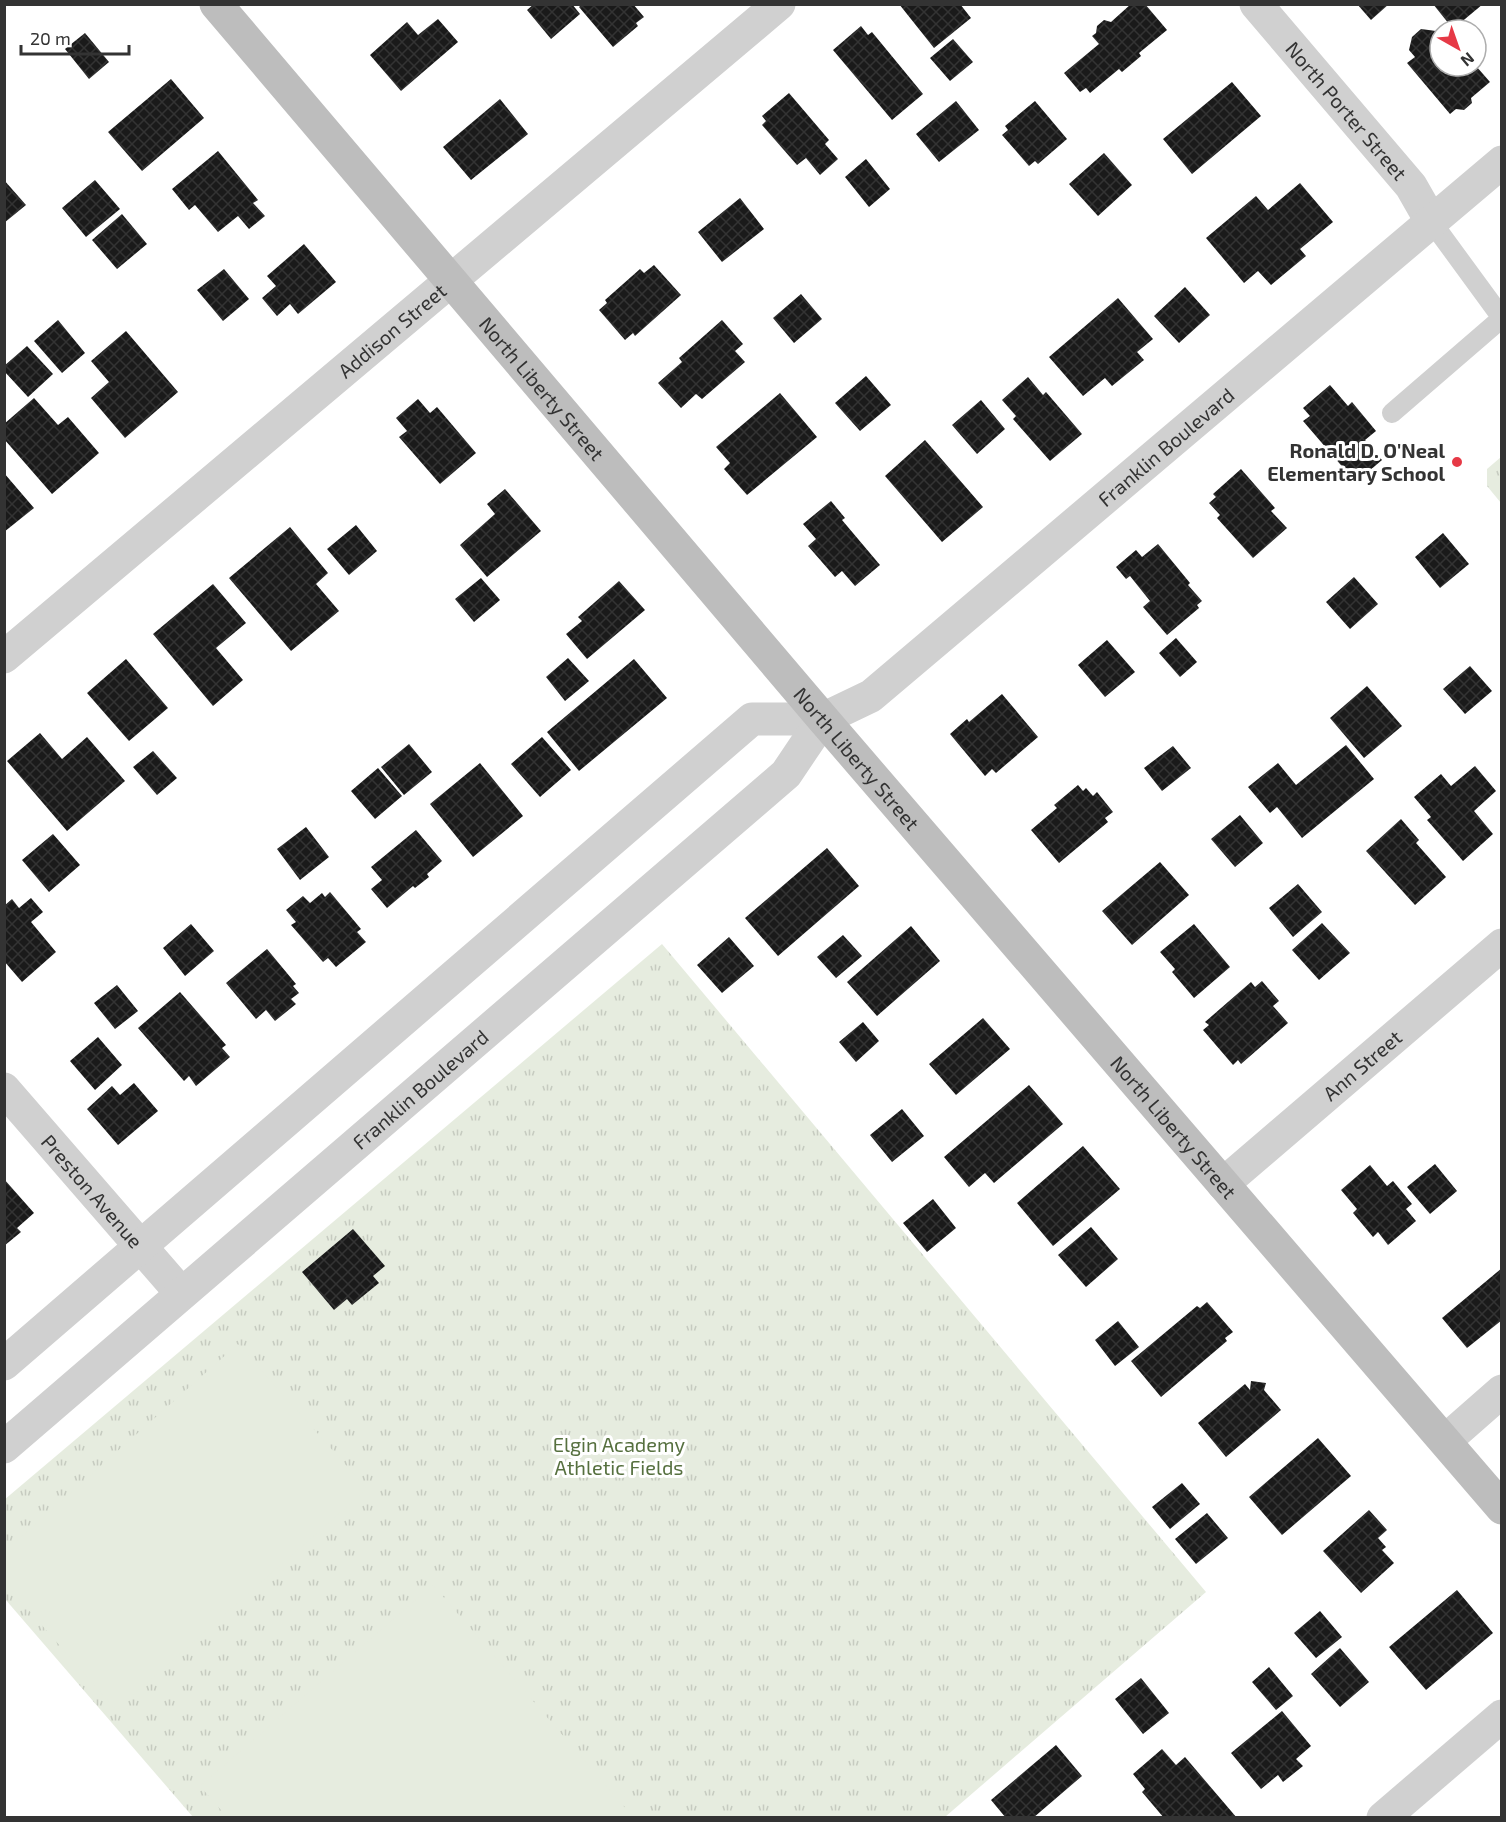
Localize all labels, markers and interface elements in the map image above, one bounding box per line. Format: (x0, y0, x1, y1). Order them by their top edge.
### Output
scale bar (21, 18, 129, 56)
north arrow (1428, 18, 1488, 78)
text: 20 m (30, 27, 71, 49)
street label: North Porter Street (1281, 36, 1413, 185)
text: N (1457, 49, 1478, 71)
street label: Addison Street (333, 278, 451, 383)
street label: North Liberty Street (475, 312, 610, 465)
street label: Franklin Boulevard (1093, 382, 1239, 511)
place label: Ronald D. O'Neal Elementary School (1267, 438, 1445, 486)
marker: Ronald D. O'Neal Elementary School (1450, 455, 1464, 469)
street label: North Liberty Street (789, 682, 925, 835)
street label: Franklin Boulevard (348, 1024, 493, 1154)
street label: Ann Street (1318, 1024, 1406, 1105)
street label: North Liberty Street (1106, 1051, 1242, 1203)
street label: Preston Avenue (37, 1129, 148, 1253)
park label: Elgin Academy Athletic Fields (553, 1432, 686, 1479)

